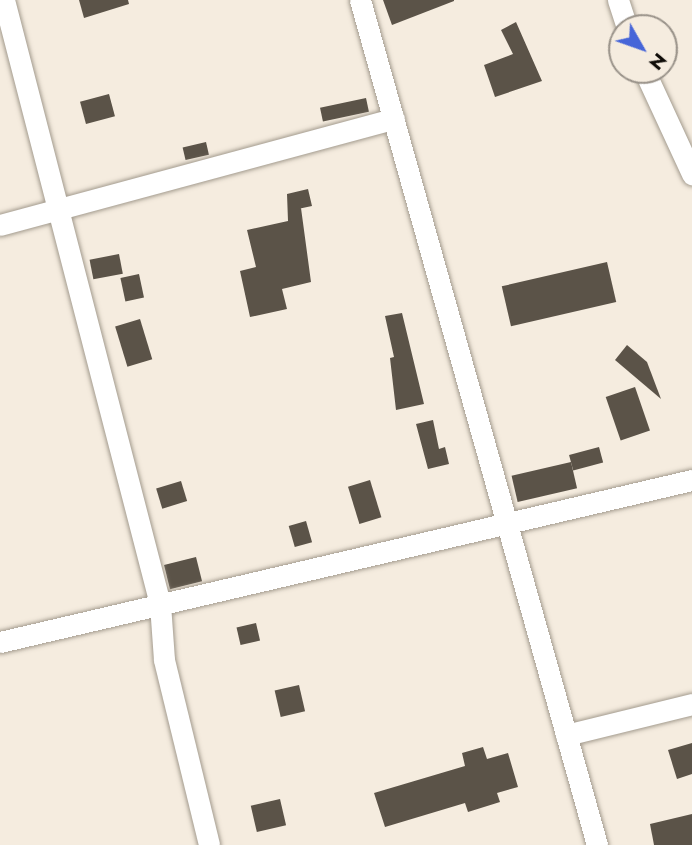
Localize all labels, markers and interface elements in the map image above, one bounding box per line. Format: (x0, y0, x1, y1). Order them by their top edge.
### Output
north arrow (608, 14, 678, 84)
text: N (643, 47, 673, 76)

